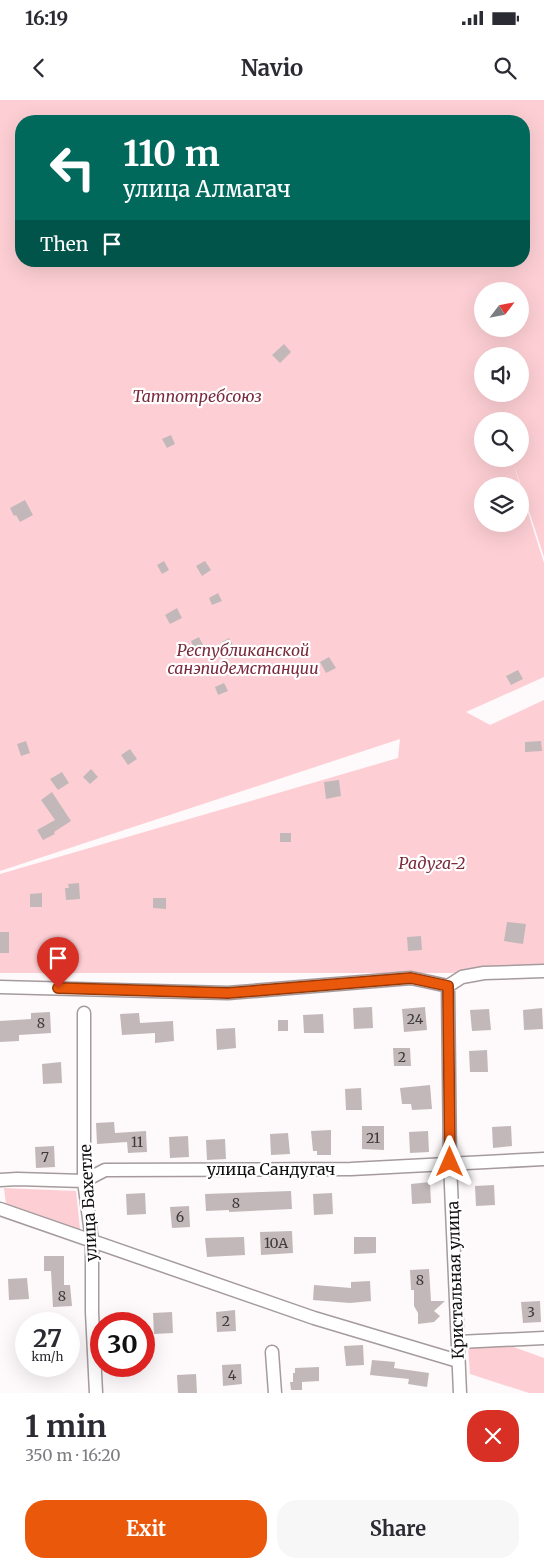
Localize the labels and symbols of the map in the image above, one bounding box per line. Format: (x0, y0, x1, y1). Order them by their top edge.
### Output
north arrow (474, 282, 529, 338)
park label: Татпотребсоюз (132, 386, 262, 406)
park label: Республиканской санэпидемстанции (167, 640, 319, 678)
park label: Радуга-2 (399, 853, 465, 873)
pin (37, 937, 79, 988)
house number: 24 (407, 1010, 424, 1028)
house number: 8 (37, 1014, 45, 1032)
house number: 2 (398, 1048, 406, 1066)
house number: 21 (366, 1129, 380, 1147)
house number: 11 (131, 1133, 143, 1151)
position arrow (423, 1135, 475, 1187)
street label: улица Бахетле (75, 1144, 101, 1262)
house number: 7 (41, 1148, 49, 1166)
street label: улица Сандугач (207, 1159, 335, 1179)
house number: 8 (232, 1194, 240, 1212)
street label: Кристальная улица (442, 1200, 468, 1359)
house number: 6 (176, 1208, 184, 1226)
house number: 10А (264, 1234, 288, 1252)
house number: 8 (416, 1271, 424, 1289)
house number: 8 (58, 1287, 66, 1305)
house number: 3 (527, 1303, 535, 1321)
speed limit sign: 30 (90, 1312, 155, 1377)
house number: 2 (222, 1312, 230, 1330)
house number: 4 (228, 1366, 237, 1384)

